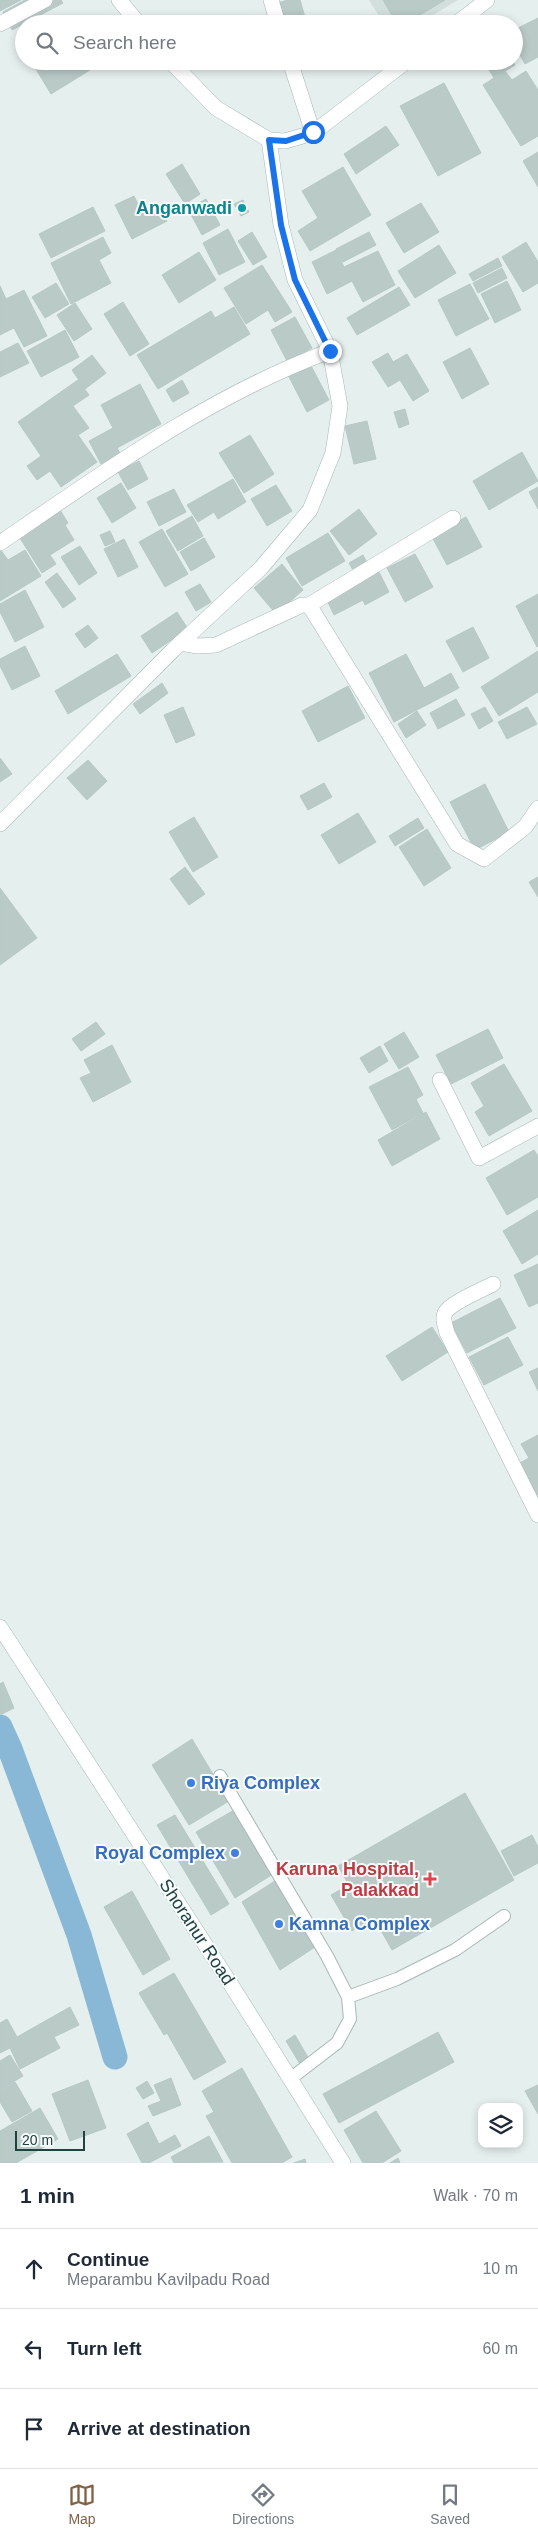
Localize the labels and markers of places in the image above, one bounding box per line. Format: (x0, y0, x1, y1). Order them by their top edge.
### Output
place label: Anganwadi (136, 198, 232, 218)
marker: Anganwadi (236, 202, 248, 214)
place label: Riya Complex (201, 1773, 320, 1793)
marker: Riya Complex (185, 1777, 197, 1789)
place label: Royal Complex (95, 1843, 225, 1863)
marker: Royal Complex (229, 1847, 241, 1859)
place label: Karuna Hospital, Palakkad (276, 1859, 419, 1900)
marker: Karuna Hospital, Palakkad (423, 1872, 437, 1886)
place label: Kamna Complex (289, 1914, 430, 1934)
marker: Kamna Complex (273, 1918, 285, 1930)

